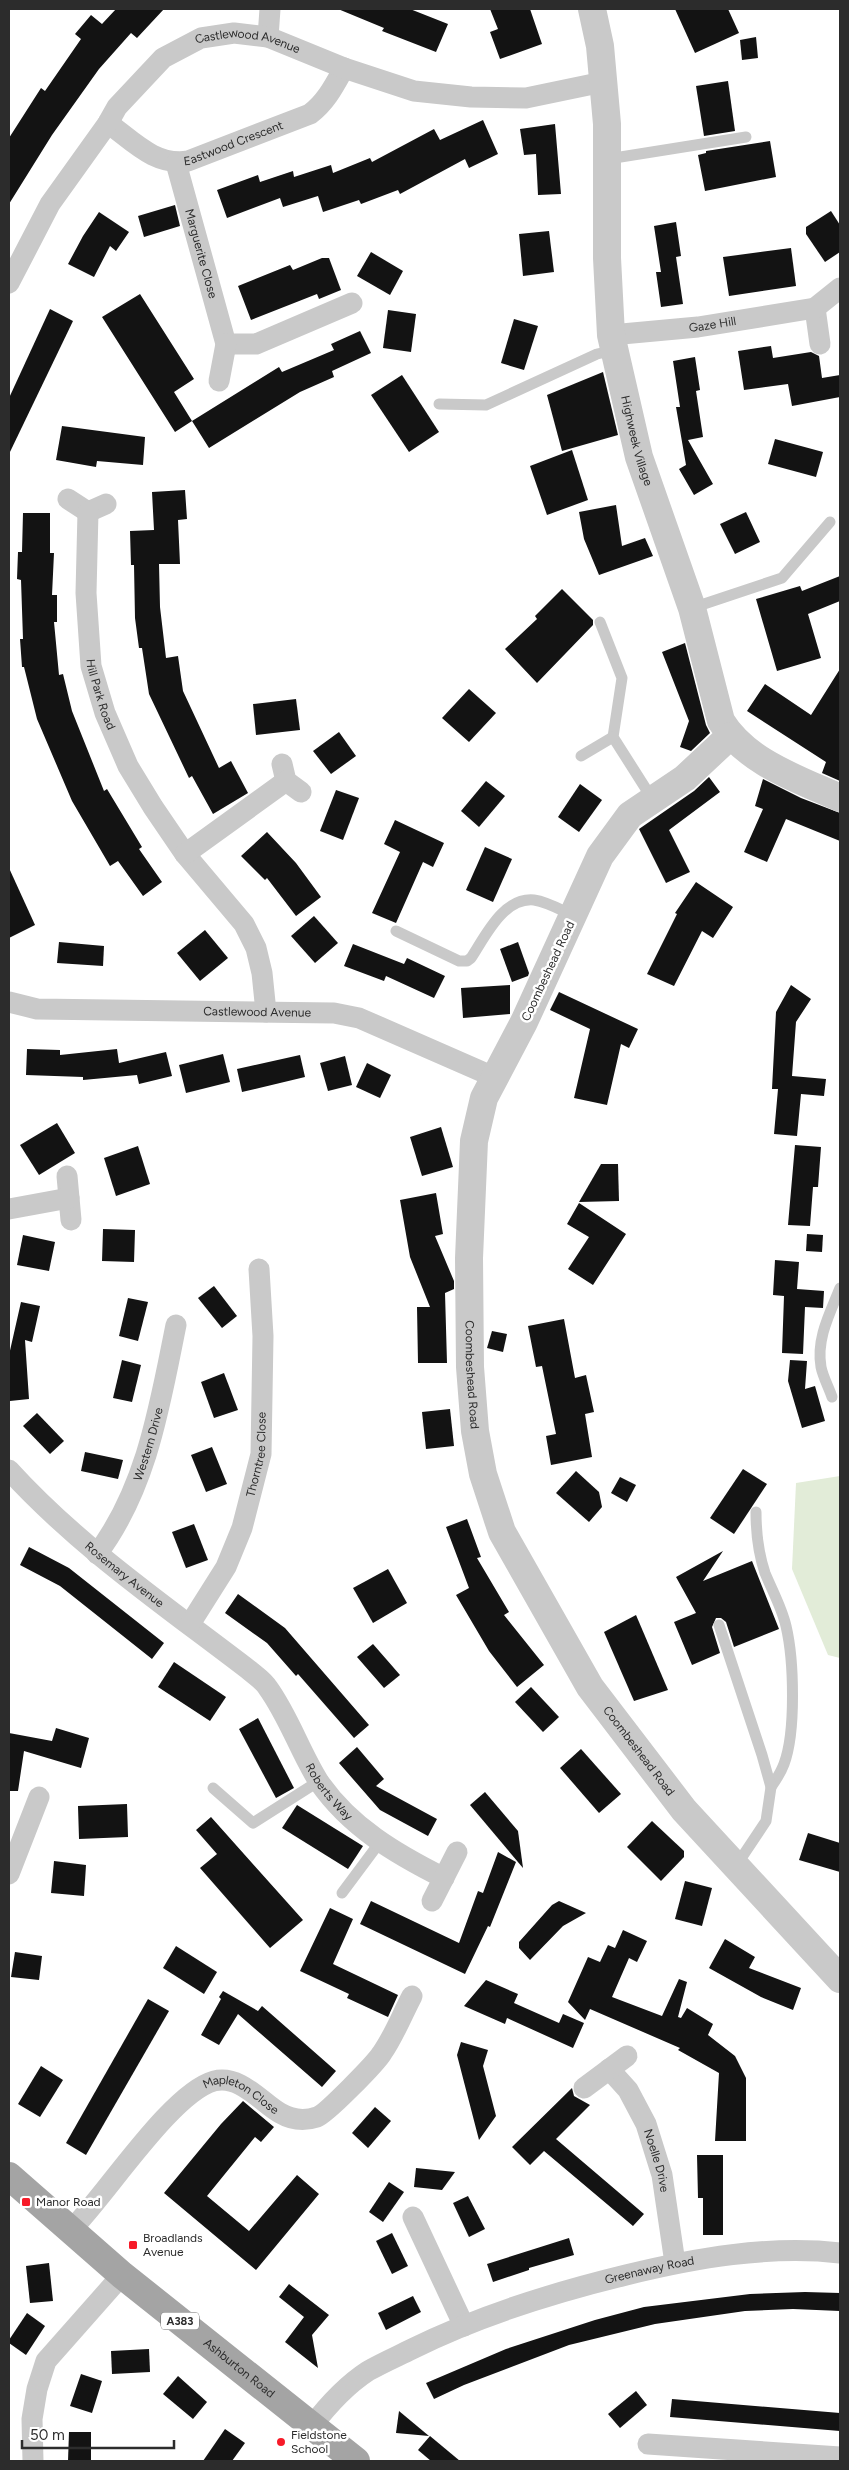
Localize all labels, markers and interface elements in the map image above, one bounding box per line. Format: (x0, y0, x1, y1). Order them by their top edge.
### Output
street label: Castlewood Avenue (192, 25, 303, 57)
street label: Eastwood Crescent (183, 118, 286, 169)
street label: Marguerite Close (182, 207, 220, 300)
street label: Gaze Hill (688, 314, 737, 335)
street label: Highweek Village (618, 394, 656, 488)
street label: Hill Park Road (84, 659, 118, 732)
street label: Coombeshead Road (519, 919, 577, 1023)
street label: Castlewood Avenue (203, 1004, 312, 1020)
street label: Coombeshead Road (463, 1320, 482, 1430)
street label: Western Drive (131, 1406, 166, 1483)
street label: Thorntree Close (243, 1411, 269, 1498)
street label: Rosemary Avenue (82, 1539, 167, 1611)
street label: Coombeshead Road (600, 1703, 678, 1798)
street label: Roberts Way (303, 1761, 356, 1824)
street label: Mapleton Close (201, 2073, 282, 2117)
street label: Noelle Drive (641, 2127, 672, 2194)
place label: Manor Road (36, 2195, 101, 2209)
marker: Manor Road (20, 2196, 32, 2208)
place label: Broadlands Avenue (143, 2231, 203, 2259)
marker: Broadlands Avenue (127, 2239, 139, 2251)
street label: Greenaway Road (603, 2253, 695, 2287)
road number: A383 (161, 2312, 199, 2330)
street label: Ashburton Road (201, 2336, 278, 2401)
scale bar (22, 2418, 175, 2450)
text: 50 m (30, 2426, 65, 2444)
place label: Fieldstone School (291, 2428, 347, 2456)
marker: Fieldstone School (275, 2436, 287, 2448)

